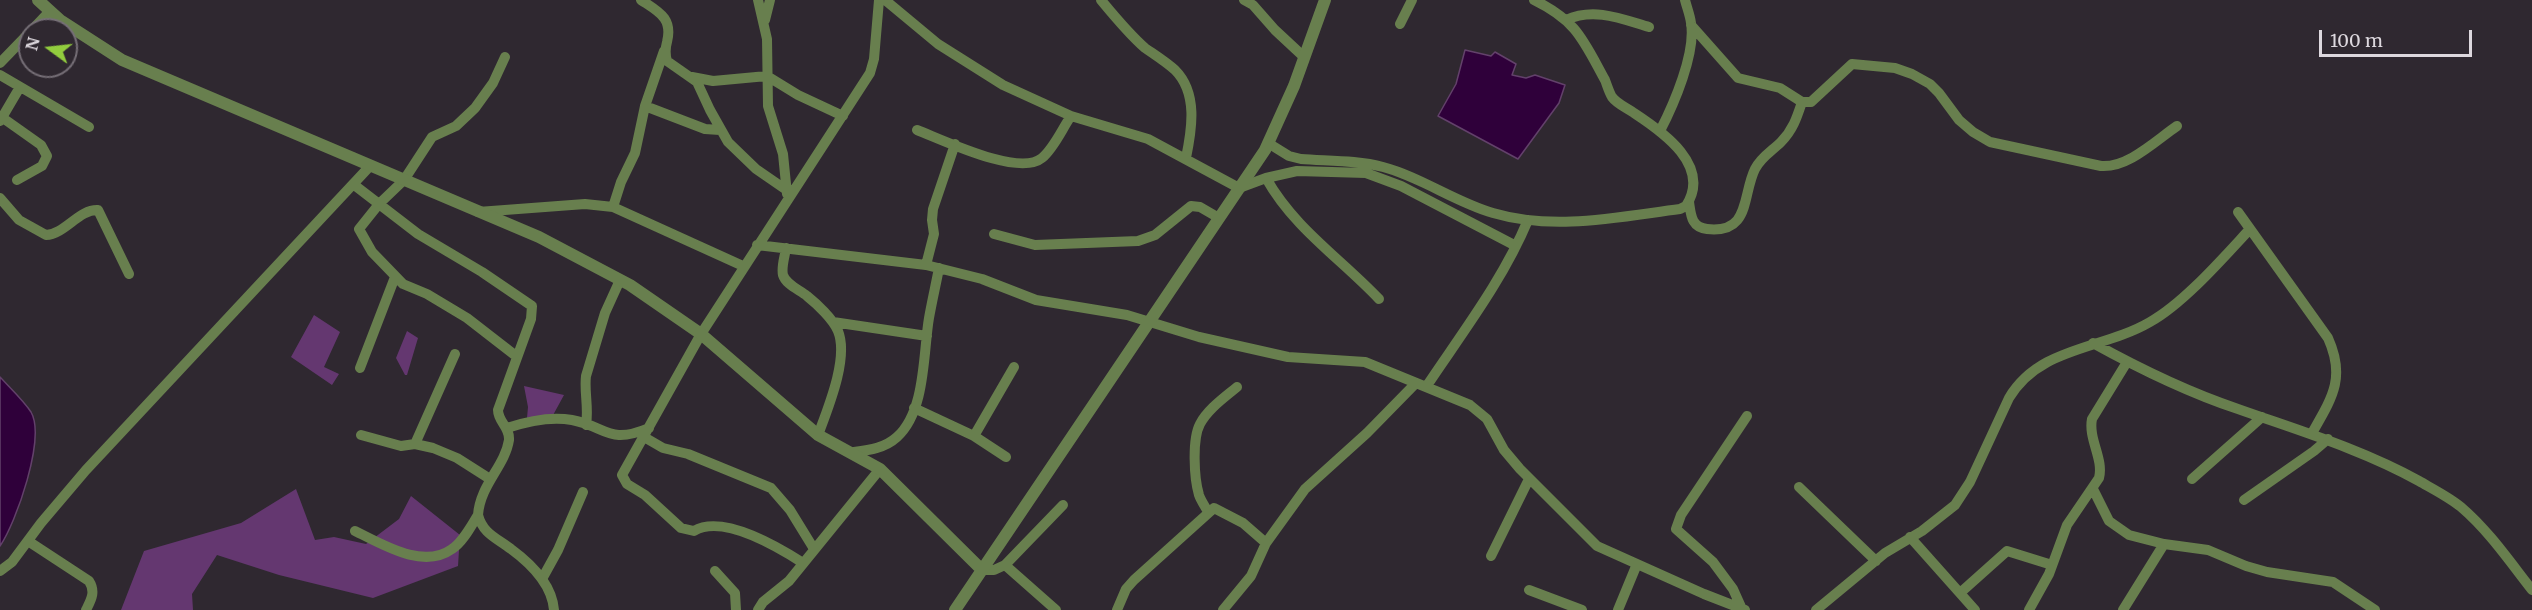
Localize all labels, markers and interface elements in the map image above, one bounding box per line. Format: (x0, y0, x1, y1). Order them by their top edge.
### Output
north arrow (18, 18, 78, 78)
scale bar (2322, 18, 2475, 56)
text: 100 m (2330, 29, 2383, 52)
text: N (21, 35, 44, 53)

